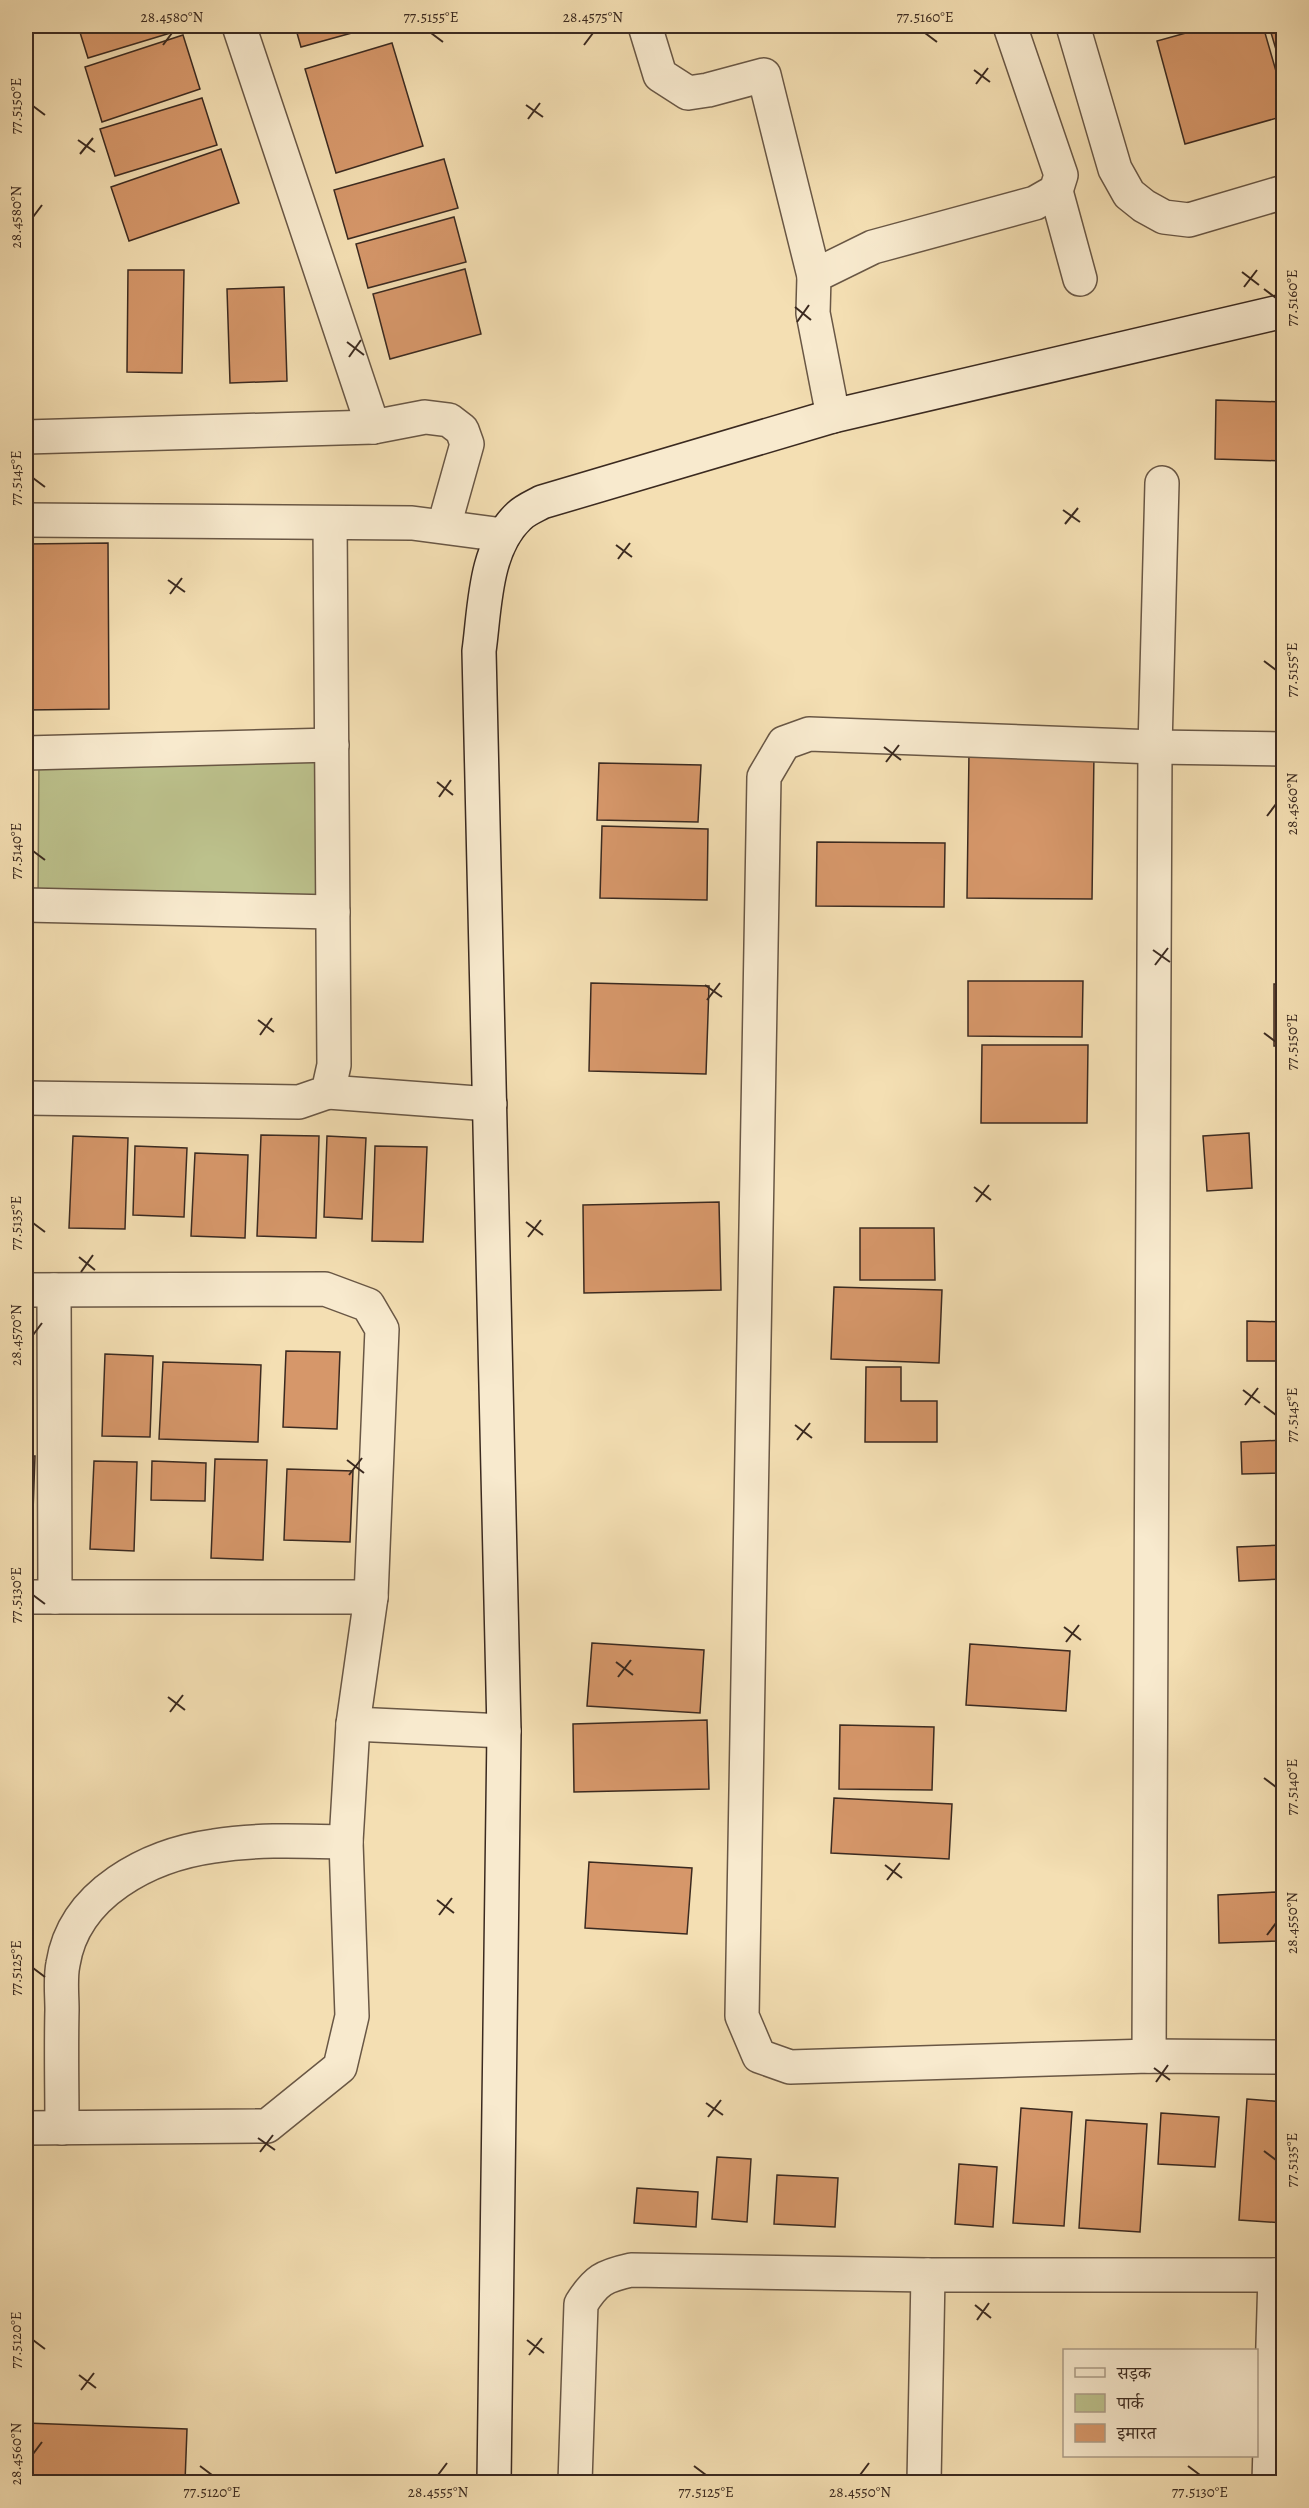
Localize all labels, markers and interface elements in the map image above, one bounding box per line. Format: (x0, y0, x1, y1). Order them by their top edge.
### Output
text: 28.4580°N (141, 7, 204, 27)
text: 77.5155°E (403, 7, 459, 27)
text: 28.4575°N (563, 7, 623, 27)
text: 77.5160°E (896, 7, 954, 27)
text: 77.5150°E (6, 78, 26, 134)
text: 28.4580°N (6, 185, 26, 248)
text: 77.5160°E (1282, 269, 1302, 327)
text: 77.5145°E (6, 450, 26, 506)
text: 77.5155°E (1282, 642, 1302, 698)
text: 28.4560°N (1282, 773, 1302, 835)
text: 77.5140°E (6, 823, 26, 879)
text: 77.5150°E (1282, 1014, 1302, 1070)
text: 77.5135°E (6, 1196, 26, 1250)
text: 28.4570°N (6, 1304, 26, 1366)
text: 77.5145°E (1282, 1387, 1302, 1443)
text: 77.5130°E (6, 1567, 26, 1623)
text: 77.5140°E (1282, 1759, 1302, 1815)
text: 28.4550°N (1282, 1892, 1302, 1954)
text: 77.5125°E (6, 1940, 26, 1996)
text: 77.5135°E (1282, 2133, 1302, 2187)
text: 77.5120°E (6, 2311, 26, 2369)
legend (1063, 2349, 1258, 2457)
text: सड़क (1116, 2361, 1152, 2385)
text: पार्क (1116, 2391, 1145, 2415)
text: इमारत (1116, 2421, 1157, 2445)
text: 28.4560°N (6, 2423, 26, 2485)
text: 77.5120°E (183, 2482, 241, 2502)
text: 28.4555°N (408, 2482, 468, 2502)
text: 77.5125°E (678, 2482, 734, 2502)
text: 28.4550°N (829, 2482, 891, 2502)
text: 77.5130°E (1172, 2482, 1228, 2502)

